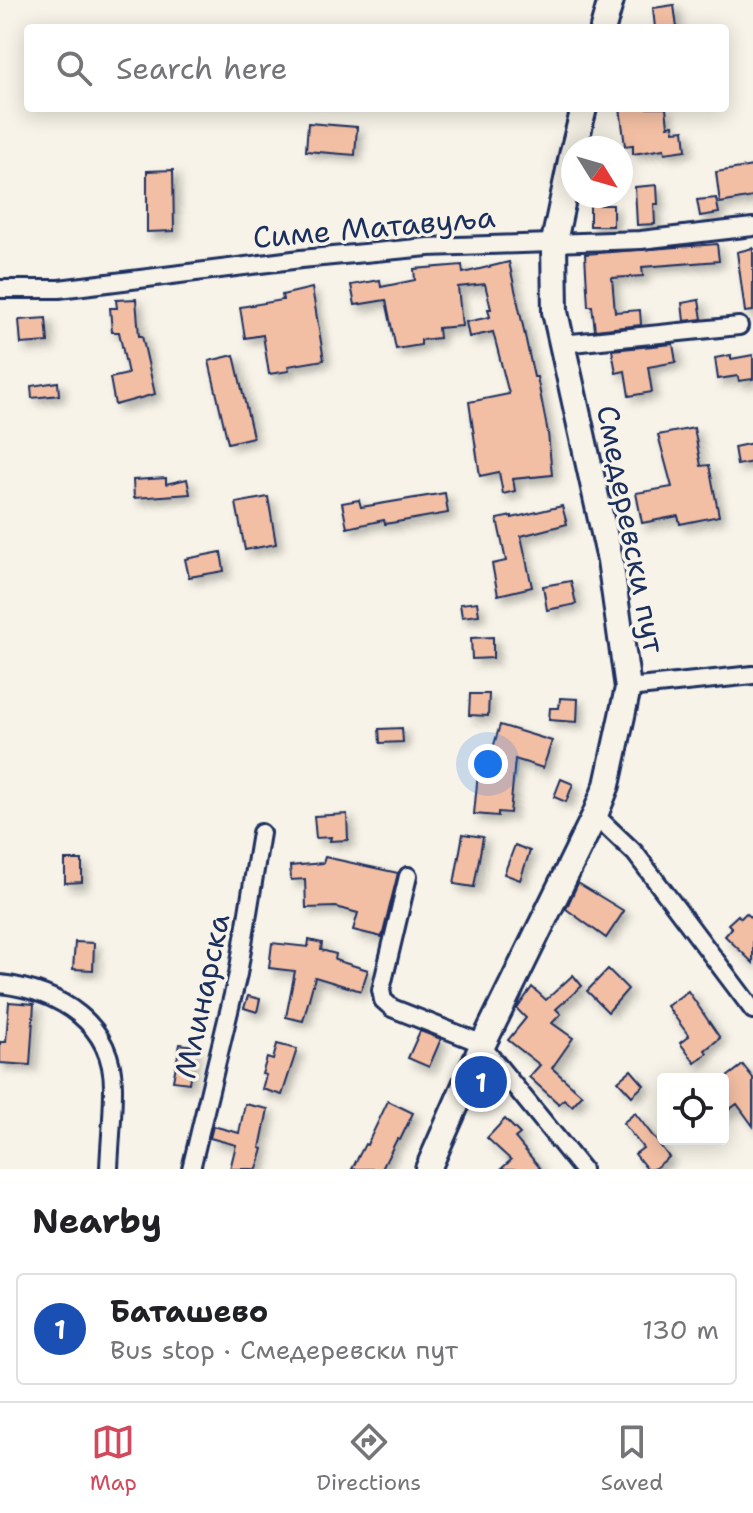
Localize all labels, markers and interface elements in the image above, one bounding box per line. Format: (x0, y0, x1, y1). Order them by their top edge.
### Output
search box (24, 24, 729, 112)
icon: search (52, 46, 96, 90)
text: Search here (116, 48, 287, 89)
north arrow (561, 136, 633, 208)
street label: Симе Матавуља (251, 196, 497, 258)
street label: Смедеревски пут (587, 402, 675, 657)
your location (468, 744, 508, 784)
street label: Млинарска (165, 909, 240, 1082)
pin: 1 (455, 1052, 507, 1112)
map controls (657, 1073, 729, 1145)
button: locate (657, 1073, 729, 1145)
text: Nearby (32, 1198, 162, 1244)
text: Баташево (110, 1291, 268, 1332)
text: 1 (54, 1312, 66, 1347)
text: 130 m (642, 1312, 719, 1347)
text: Bus stop · Смедеревски пут (110, 1332, 458, 1367)
tab: Map (90, 1420, 137, 1497)
tab: Directions (316, 1420, 421, 1497)
tab: Saved (601, 1420, 663, 1497)

